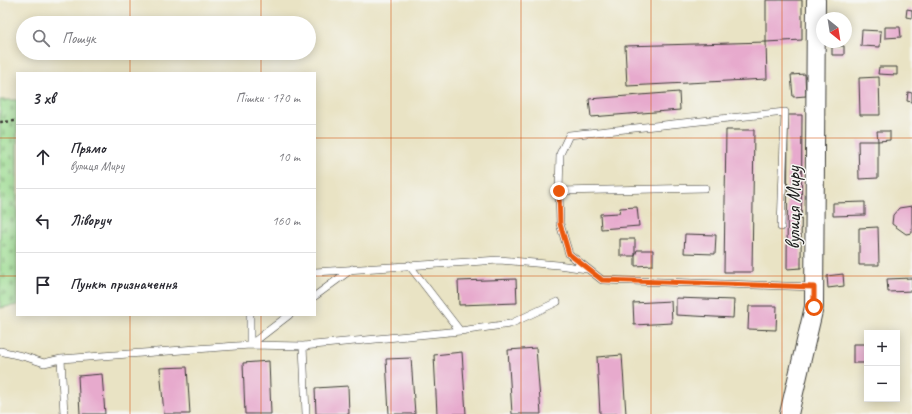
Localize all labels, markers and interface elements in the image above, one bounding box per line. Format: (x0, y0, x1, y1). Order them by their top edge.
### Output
north arrow (816, 12, 852, 48)
search box (16, 16, 316, 60)
icon: search (30, 27, 52, 49)
text: Пошук (62, 29, 95, 48)
text: 3 хв (32, 88, 55, 109)
text: Пішки · 170 m (236, 90, 300, 106)
text: Прямо (70, 139, 106, 158)
icon: ahead (32, 146, 54, 168)
text: 10 m (278, 149, 300, 165)
text: вулиця Миру (70, 158, 124, 174)
street label: вулиця Миру (781, 165, 806, 250)
route end (550, 182, 568, 200)
icon: left (32, 210, 54, 232)
text: Ліворуч (70, 211, 111, 230)
text: 160 m (272, 213, 300, 229)
icon: arrive (32, 274, 54, 296)
text: Пункт призначення (70, 275, 177, 294)
route start (805, 298, 823, 316)
map controls (864, 330, 900, 402)
button: + (864, 330, 900, 366)
button: − (864, 366, 900, 402)

